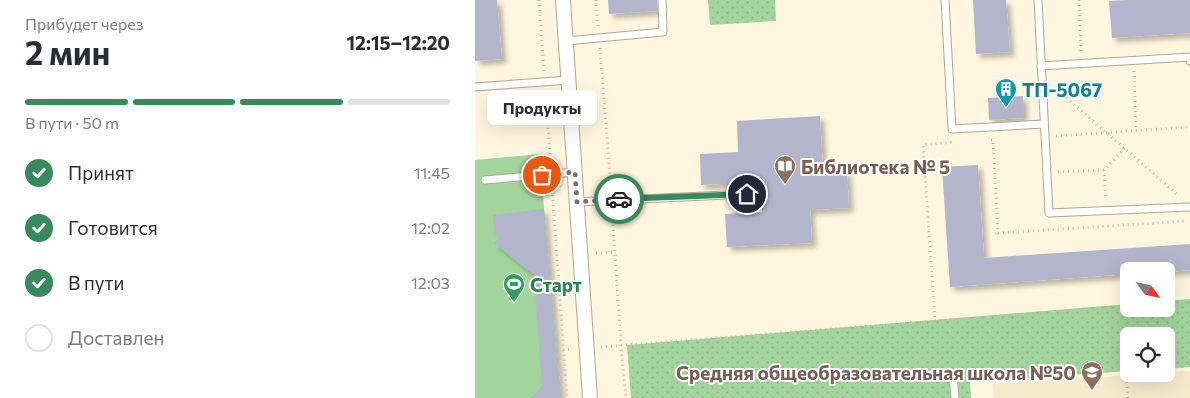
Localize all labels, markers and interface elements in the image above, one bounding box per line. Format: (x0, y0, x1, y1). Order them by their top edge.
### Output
text: Прибудет через (25, 14, 144, 33)
text: 12:15–12:20 (346, 31, 450, 54)
text: 2 мин (25, 32, 110, 72)
building icon: ТП-5067 (994, 77, 1018, 108)
place label: ТП-5067 (1022, 78, 1102, 101)
callout: Продукты (487, 90, 597, 125)
text: Продукты (503, 98, 581, 117)
text: В пути · 50 m (25, 113, 119, 132)
pin (521, 154, 563, 196)
library icon: Библиотека № 5 (773, 154, 797, 185)
place label: Библиотека № 5 (801, 155, 950, 178)
icon: check (25, 159, 53, 187)
text: Принят (68, 161, 134, 184)
icon: bag (528, 161, 556, 189)
text: 11:45 (414, 163, 450, 182)
pin (726, 173, 768, 215)
courier (594, 174, 644, 224)
icon: home (733, 180, 761, 208)
icon: car (605, 185, 633, 213)
icon: check (25, 214, 53, 242)
text: Готовится (68, 216, 158, 239)
text: 12:02 (411, 218, 450, 237)
north arrow (1120, 262, 1175, 318)
map controls (1120, 262, 1175, 382)
icon: check (25, 269, 53, 297)
text: В пути (68, 271, 124, 294)
sports icon: Старт (502, 272, 526, 303)
text: 12:03 (411, 273, 450, 292)
place label: Старт (530, 273, 582, 296)
text: Доставлен (68, 326, 164, 349)
button: locate (1120, 327, 1175, 382)
school or university icon: Средняя общеобразовательная школа №50 (1080, 360, 1104, 391)
place label: Средняя общеобразовательная школа №50 (676, 361, 1076, 384)

